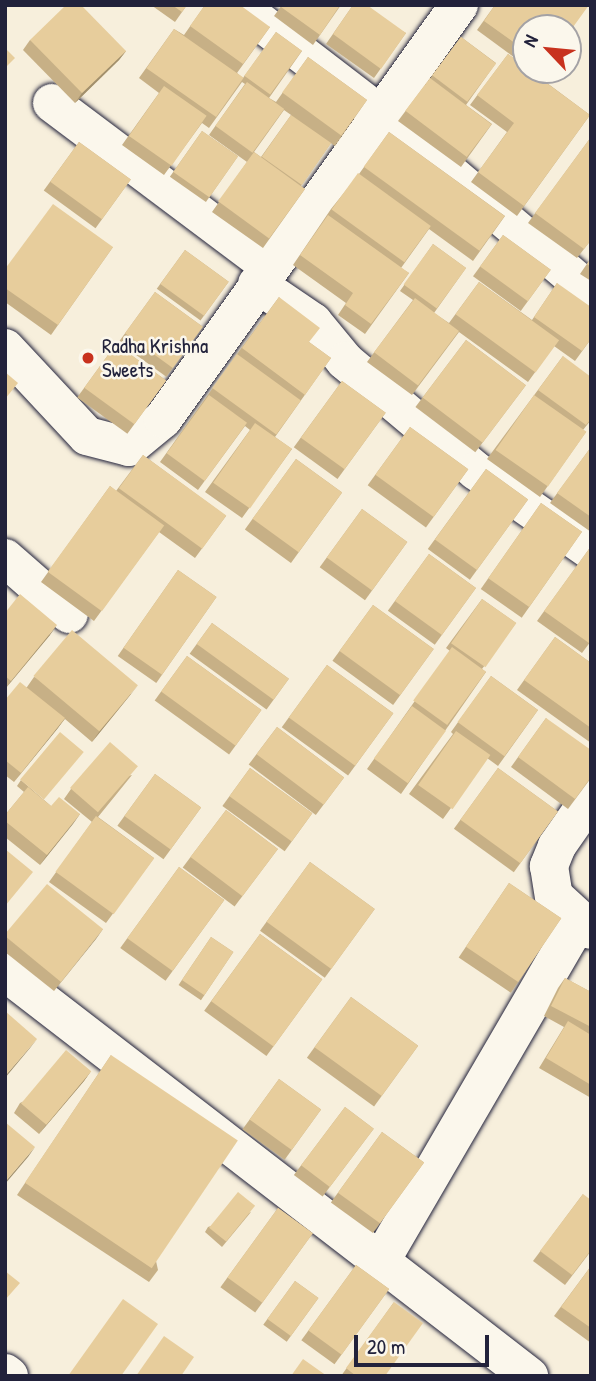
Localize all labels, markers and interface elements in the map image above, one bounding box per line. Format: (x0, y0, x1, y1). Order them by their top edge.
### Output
north arrow (512, 14, 582, 84)
text: N (516, 30, 544, 51)
place label: Radha Krishna Sweets (102, 333, 208, 383)
marker: Radha Krishna Sweets (80, 350, 96, 366)
scale bar (358, 1322, 493, 1366)
text: 20 m (367, 1332, 405, 1361)

